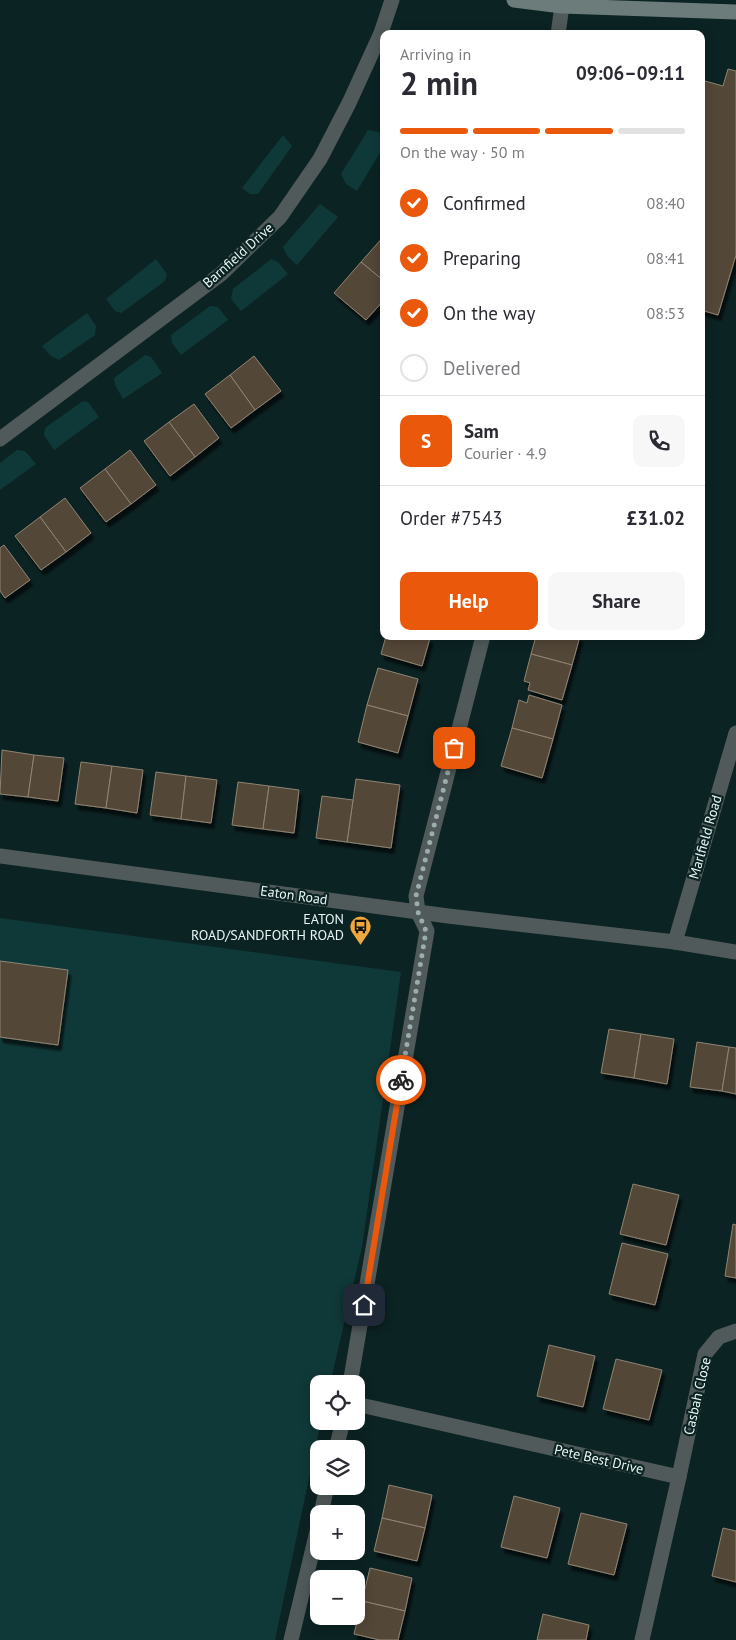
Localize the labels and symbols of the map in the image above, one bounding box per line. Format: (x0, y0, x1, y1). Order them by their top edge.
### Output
street label: Barnfield Drive (199, 219, 277, 291)
pin (433, 727, 475, 769)
street label: Marlfield Road (684, 793, 726, 881)
street label: Eaton Road (259, 881, 329, 909)
place label: EATON ROAD/SANDFORTH ROAD (191, 910, 344, 944)
bus stop icon: EATON ROAD/SANDFORTH ROAD (348, 915, 372, 946)
courier (376, 1055, 426, 1105)
pin (343, 1284, 385, 1326)
street label: Casbah Close (679, 1355, 715, 1437)
street label: Pete Best Drive (553, 1440, 645, 1478)

